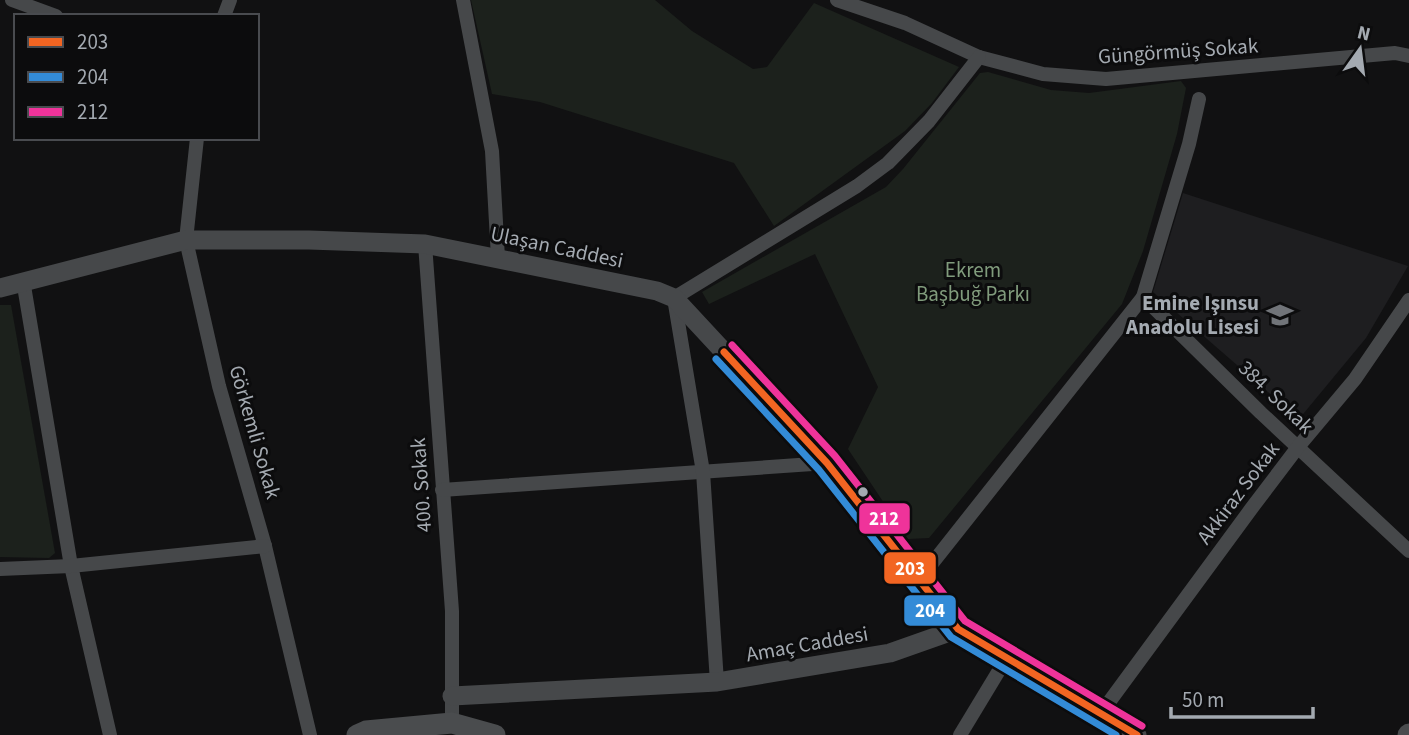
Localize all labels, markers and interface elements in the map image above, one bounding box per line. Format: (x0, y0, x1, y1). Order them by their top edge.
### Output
legend (14, 14, 259, 140)
north arrow (1325, 14, 1395, 84)
text: N (1354, 19, 1373, 49)
text: 203 (77, 27, 108, 57)
street label: Güngörmüş Sokak (1097, 30, 1260, 72)
text: 204 (77, 62, 108, 92)
text: 212 (77, 97, 108, 127)
street label: Ulaşan Caddesi (488, 218, 626, 276)
park label: Ekrem Başbuğ Parkı (916, 255, 1030, 309)
place label: Emine Işınsu Anadolu Lisesi (1125, 288, 1259, 342)
school or university icon: Emine Işınsu Anadolu Lisesi (1265, 300, 1295, 330)
street label: 384. Sokak (1232, 353, 1321, 441)
street label: Görkemli Sokak (222, 362, 289, 503)
street label: Akkiraz Sokak (1189, 435, 1287, 551)
street label: 400. Sokak (403, 436, 439, 533)
unlabelled marker (856, 485, 870, 499)
line badge: 212 (858, 502, 911, 535)
text: 212 (869, 506, 899, 533)
line badge: 203 (883, 551, 937, 585)
text: 203 (895, 556, 925, 583)
line badge: 204 (903, 594, 957, 627)
text: 204 (915, 598, 945, 625)
street label: Amaç Caddesi (744, 619, 870, 669)
scale bar (1171, 676, 1313, 720)
text: 50 m (1182, 685, 1224, 715)

